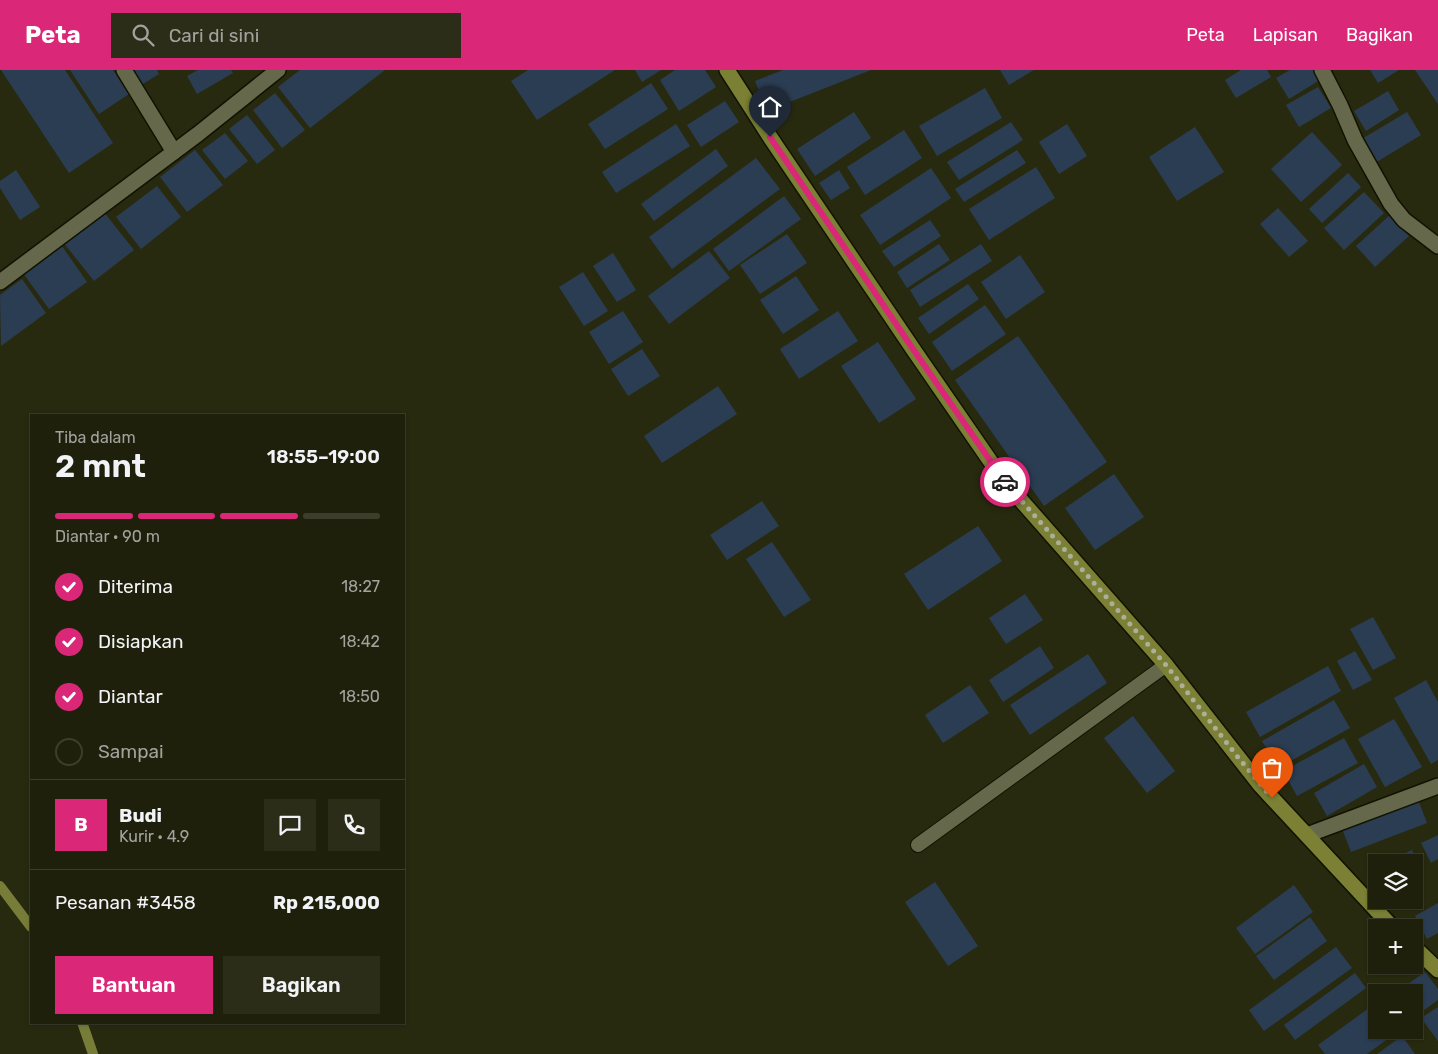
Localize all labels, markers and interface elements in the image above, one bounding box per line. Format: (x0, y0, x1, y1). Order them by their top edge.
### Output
search box (111, 13, 461, 58)
text: Peta (25, 21, 81, 49)
icon: search (129, 21, 157, 49)
text: Cari di sini (169, 24, 259, 47)
text: Peta (1186, 24, 1225, 46)
text: Lapisan (1253, 24, 1318, 46)
text: Bagikan (1346, 24, 1413, 46)
pin (749, 86, 791, 137)
icon: home (756, 93, 784, 121)
text: Tiba dalam (55, 428, 136, 447)
text: 18:55–19:00 (267, 445, 380, 468)
text: 2 mnt (55, 447, 146, 485)
courier (980, 457, 1030, 507)
icon: car (991, 468, 1019, 496)
text: Diantar · 90 m (55, 527, 160, 546)
icon: check (55, 573, 83, 601)
text: Diterima (98, 575, 173, 598)
text: 18:27 (341, 577, 380, 596)
icon: check (55, 628, 83, 656)
text: Disiapkan (98, 630, 183, 653)
text: 18:42 (340, 632, 380, 651)
icon: check (55, 683, 83, 711)
text: Diantar (98, 685, 163, 708)
text: 18:50 (339, 687, 380, 706)
text: Sampai (98, 740, 164, 763)
pin (1251, 747, 1293, 798)
icon: bag (1258, 754, 1286, 782)
button: chat (264, 799, 316, 851)
button: phone (328, 799, 380, 851)
text: Budi (119, 804, 162, 827)
text: B (74, 813, 88, 836)
text: Kurir · 4.9 (119, 827, 189, 846)
map controls (1368, 854, 1423, 1039)
button: layers (1368, 854, 1423, 909)
text: Pesanan #3458 (55, 891, 196, 914)
text: Rp 215,000 (273, 891, 380, 914)
button: + (1368, 919, 1423, 974)
button: Bantuan (55, 956, 213, 1014)
button: Bagikan (223, 956, 380, 1014)
button: − (1368, 984, 1423, 1039)

